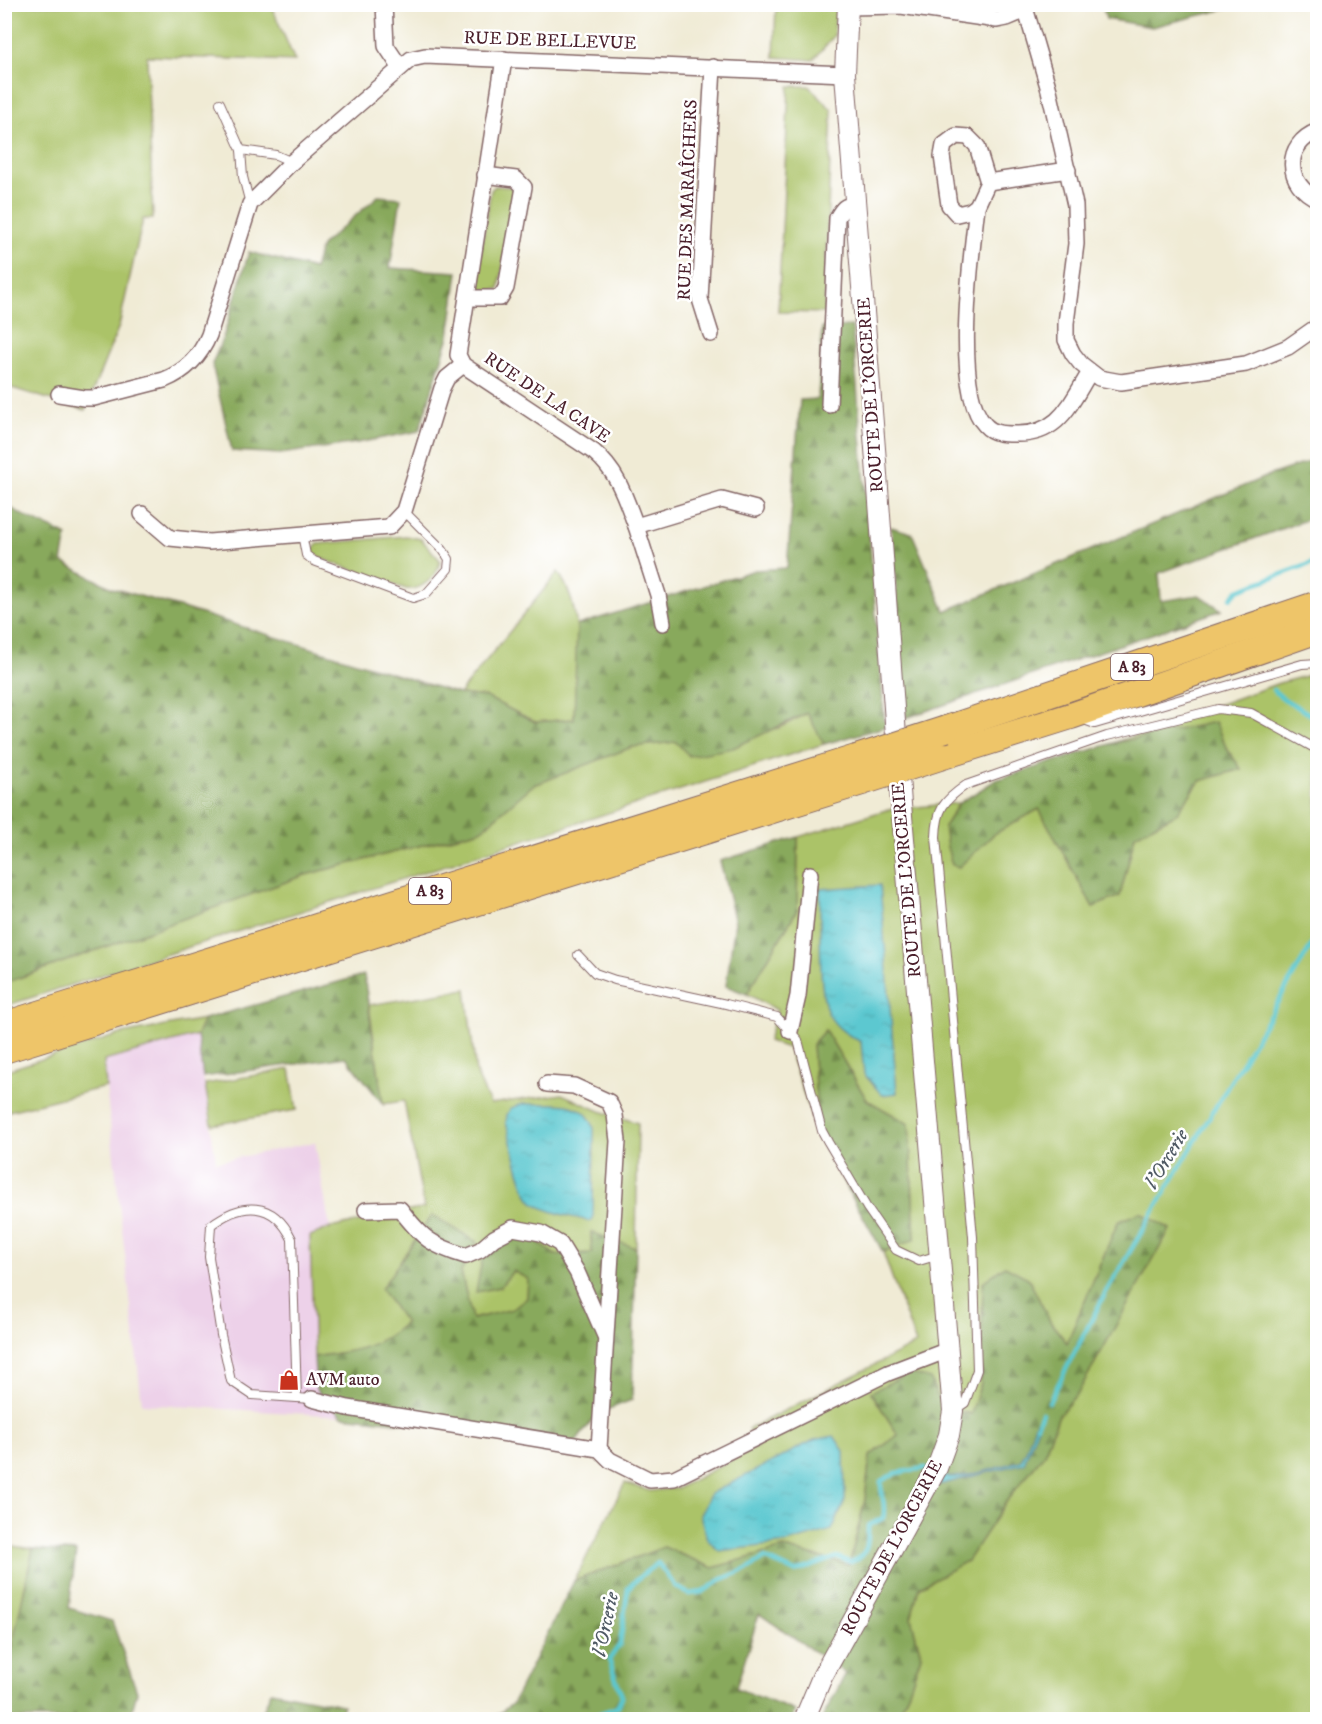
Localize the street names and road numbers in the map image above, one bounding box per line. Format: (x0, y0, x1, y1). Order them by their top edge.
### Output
street label: RUE DE BELLEVUE (463, 27, 637, 55)
street label: RUE DES MARAÎCHERS (673, 99, 703, 301)
street label: ROUTE DE L'ORCERIE (853, 296, 889, 493)
street label: RUE DE LA CAVE (480, 348, 615, 449)
road number: A 83 (1111, 654, 1153, 680)
street label: ROUTE DE L'ORCERIE (887, 781, 926, 979)
road number: A 83 (409, 878, 451, 904)
street label: ROUTE DE L'ORCERIE (836, 1456, 948, 1640)

